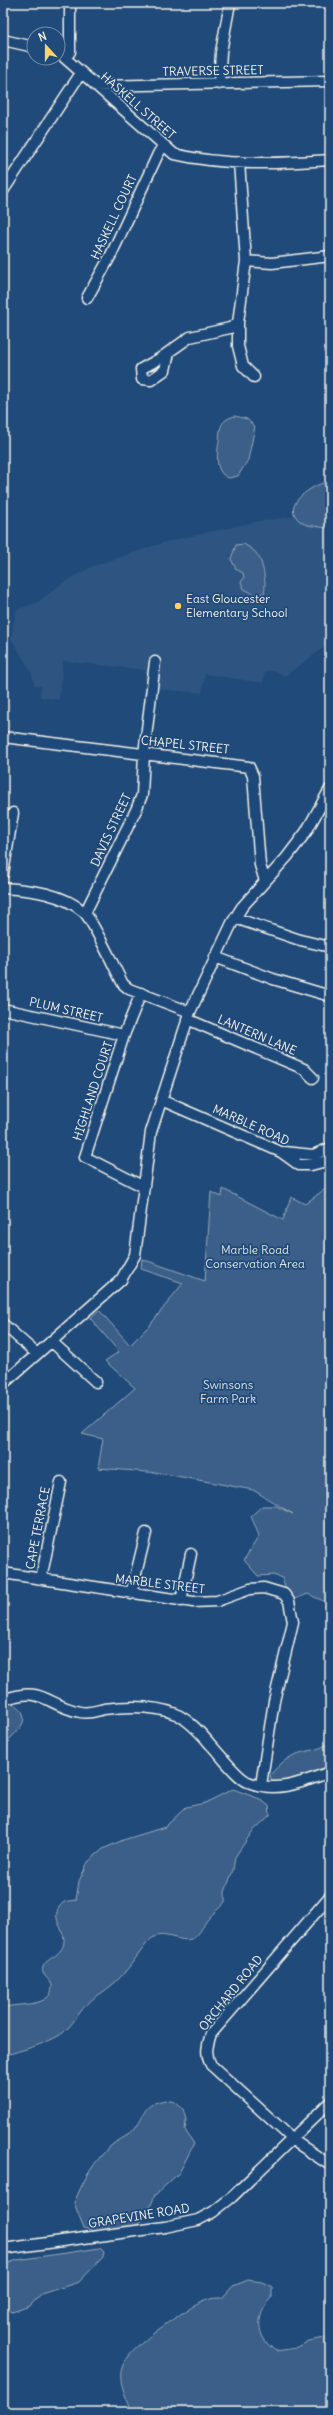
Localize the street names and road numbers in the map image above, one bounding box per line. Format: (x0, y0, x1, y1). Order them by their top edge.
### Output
street label: TRAVERSE STREET (162, 62, 264, 79)
street label: HASKELL STREET (98, 69, 179, 142)
street label: HASKELL COURT (87, 172, 140, 262)
street label: CHAPEL STREET (140, 732, 230, 757)
street label: DAVIS STREET (87, 791, 134, 869)
street label: PLUM STREET (28, 994, 104, 1025)
street label: LANTERN LANE (216, 1011, 299, 1058)
street label: HIGHLAND COURT (69, 1039, 116, 1142)
street label: MARBLE ROAD (210, 1101, 292, 1148)
street label: CAPE TERRACE (22, 1485, 53, 1571)
street label: MARBLE STREET (114, 1571, 206, 1596)
street label: ORCHARD ROAD (196, 1952, 266, 2034)
street label: GRAPEVINE ROAD (87, 2200, 191, 2231)

